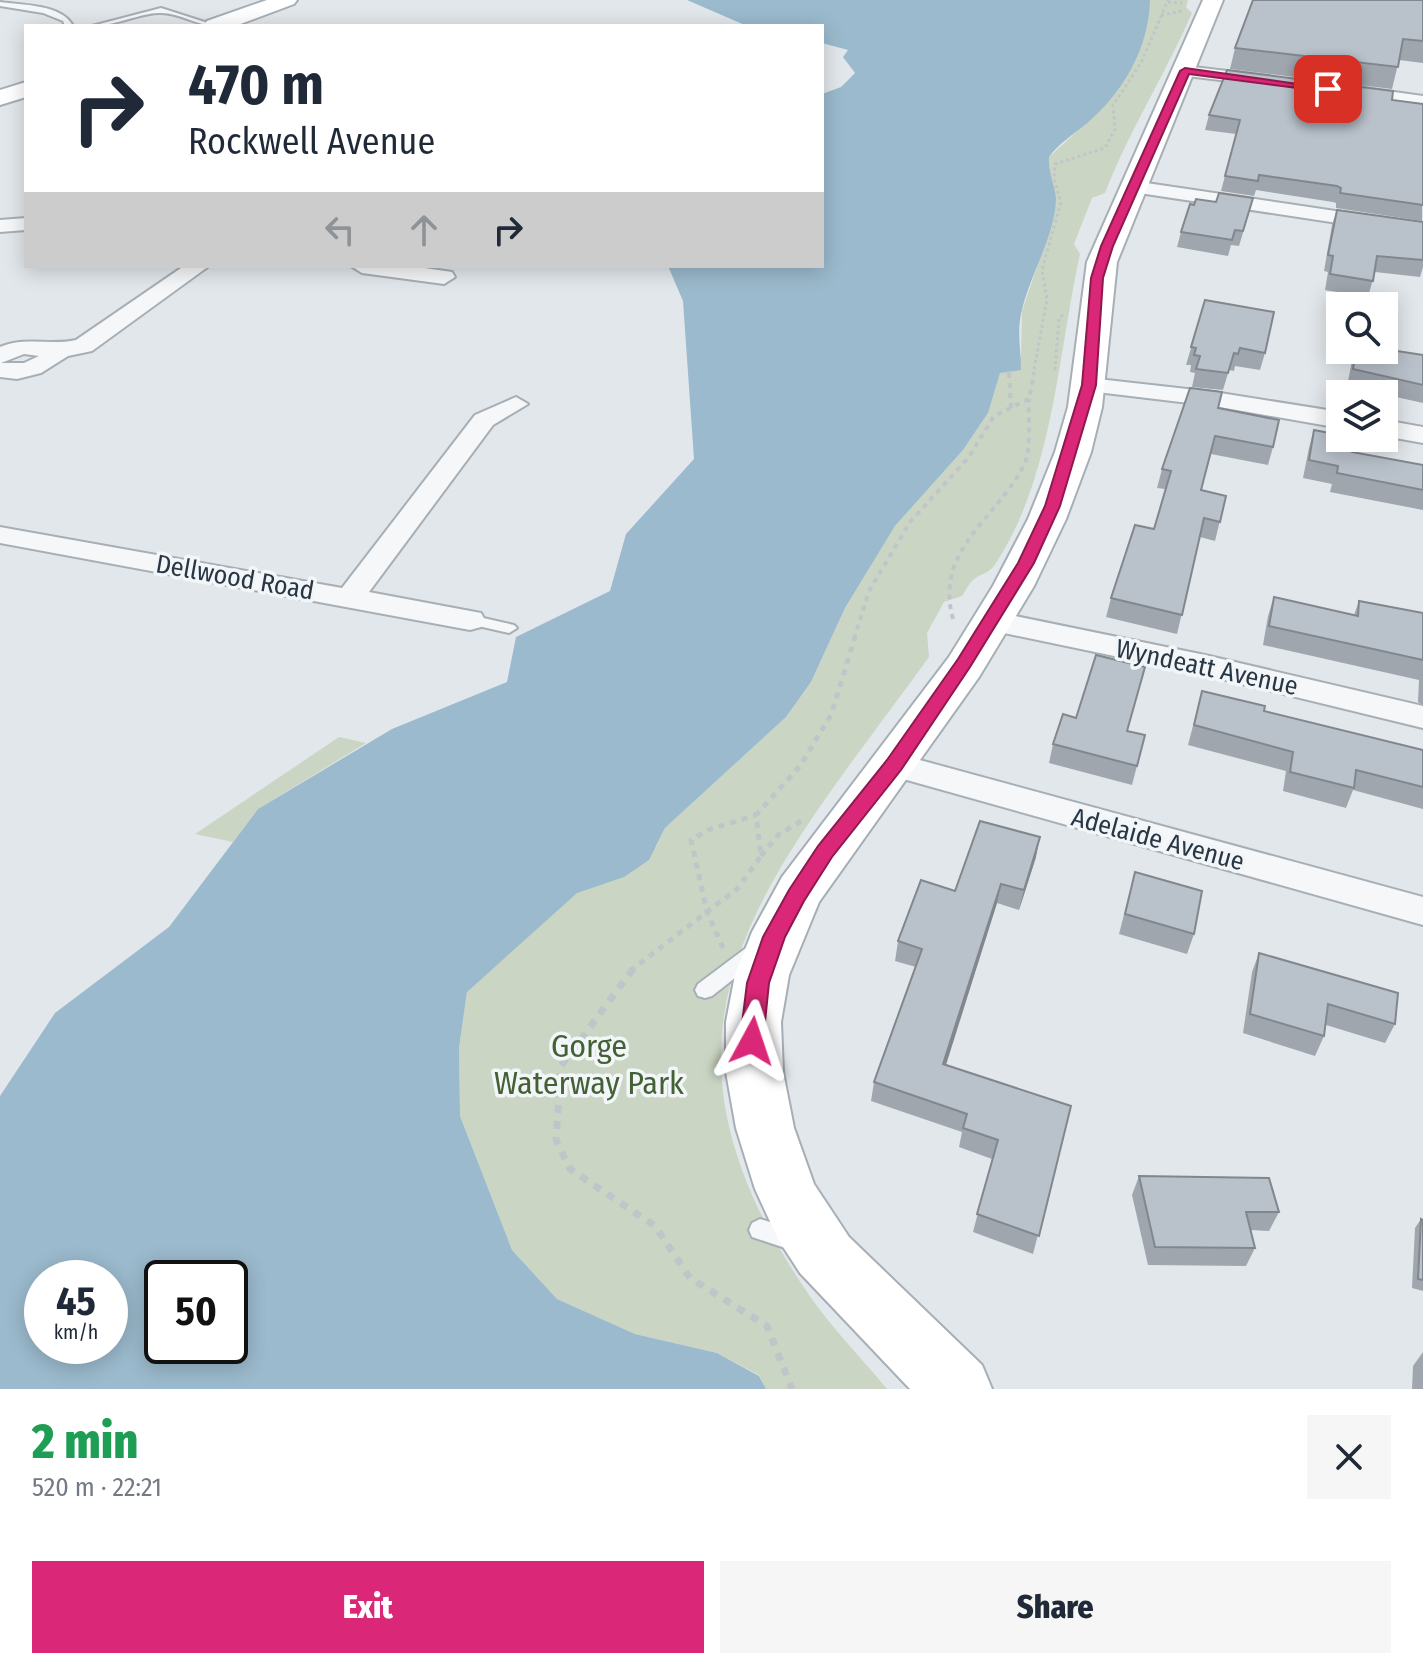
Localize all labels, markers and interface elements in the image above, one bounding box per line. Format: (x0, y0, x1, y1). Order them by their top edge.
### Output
text: 470 m (188, 52, 324, 119)
pin (1294, 55, 1362, 123)
icon: right (56, 56, 160, 160)
icon: arrive (1306, 67, 1350, 111)
text: Rockwell Avenue (188, 120, 435, 164)
icon: left (318, 208, 362, 252)
icon: ahead (402, 208, 446, 252)
icon: right (486, 208, 530, 252)
map controls (1326, 292, 1398, 452)
button: search (1326, 292, 1398, 364)
button: layers (1326, 380, 1398, 452)
street label: Dellwood Road (153, 548, 316, 607)
street label: Wyndeatt Avenue (1113, 633, 1301, 702)
street label: Adelaide Avenue (1068, 802, 1248, 877)
position arrow (710, 999, 794, 1083)
park label: Gorge Waterway Park (494, 1027, 684, 1102)
speed limit sign: 50 (144, 1260, 248, 1364)
text: 45 (56, 1278, 96, 1326)
text: km/h (54, 1320, 98, 1344)
text: 2 min (32, 1413, 138, 1471)
button: close (1307, 1415, 1391, 1499)
text: 520 m · 22:21 (32, 1472, 162, 1503)
button: Exit (32, 1561, 704, 1653)
button: Share (720, 1561, 1391, 1653)

